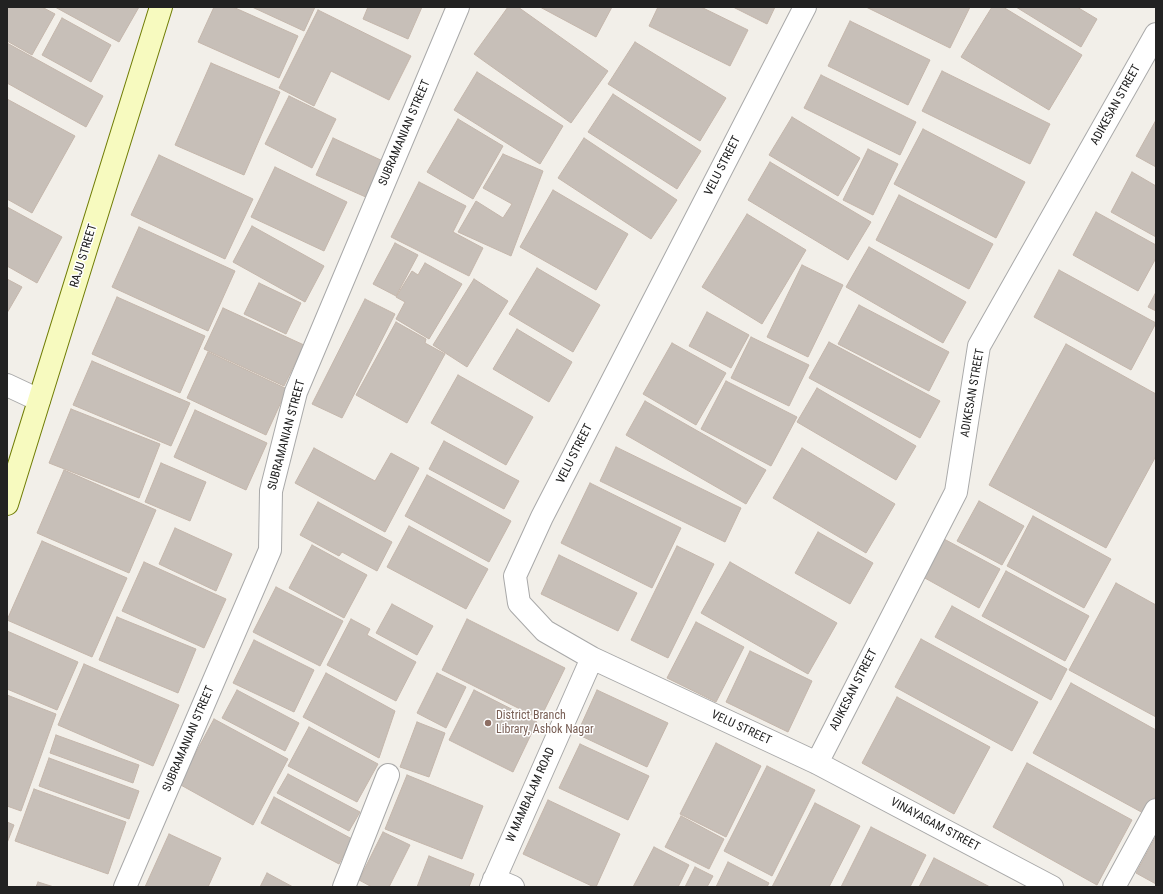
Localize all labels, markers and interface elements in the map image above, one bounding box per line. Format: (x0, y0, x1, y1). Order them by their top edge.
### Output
street label: ADIKESAN STREET (1088, 62, 1144, 148)
street label: SUBRAMANIAN STREET (376, 78, 434, 188)
street label: VELU STREET (702, 134, 744, 198)
street label: RAJU STREET (68, 222, 100, 290)
street label: ADIKESAN STREET (958, 348, 988, 438)
street label: SUBRAMANIAN STREET (265, 378, 309, 492)
street label: VELU STREET (554, 422, 596, 486)
street label: ADIKESAN STREET (827, 647, 881, 733)
street label: SUBRAMANIAN STREET (160, 684, 218, 794)
street label: VELU STREET (709, 708, 773, 748)
place label: District Branch Library, Ashok Nagar (496, 709, 594, 737)
marker: District Branch Library, Ashok Nagar (483, 718, 493, 728)
street label: W MAMBALAM ROAD (504, 745, 558, 845)
street label: VINAYAGAM STREET (888, 795, 982, 855)

